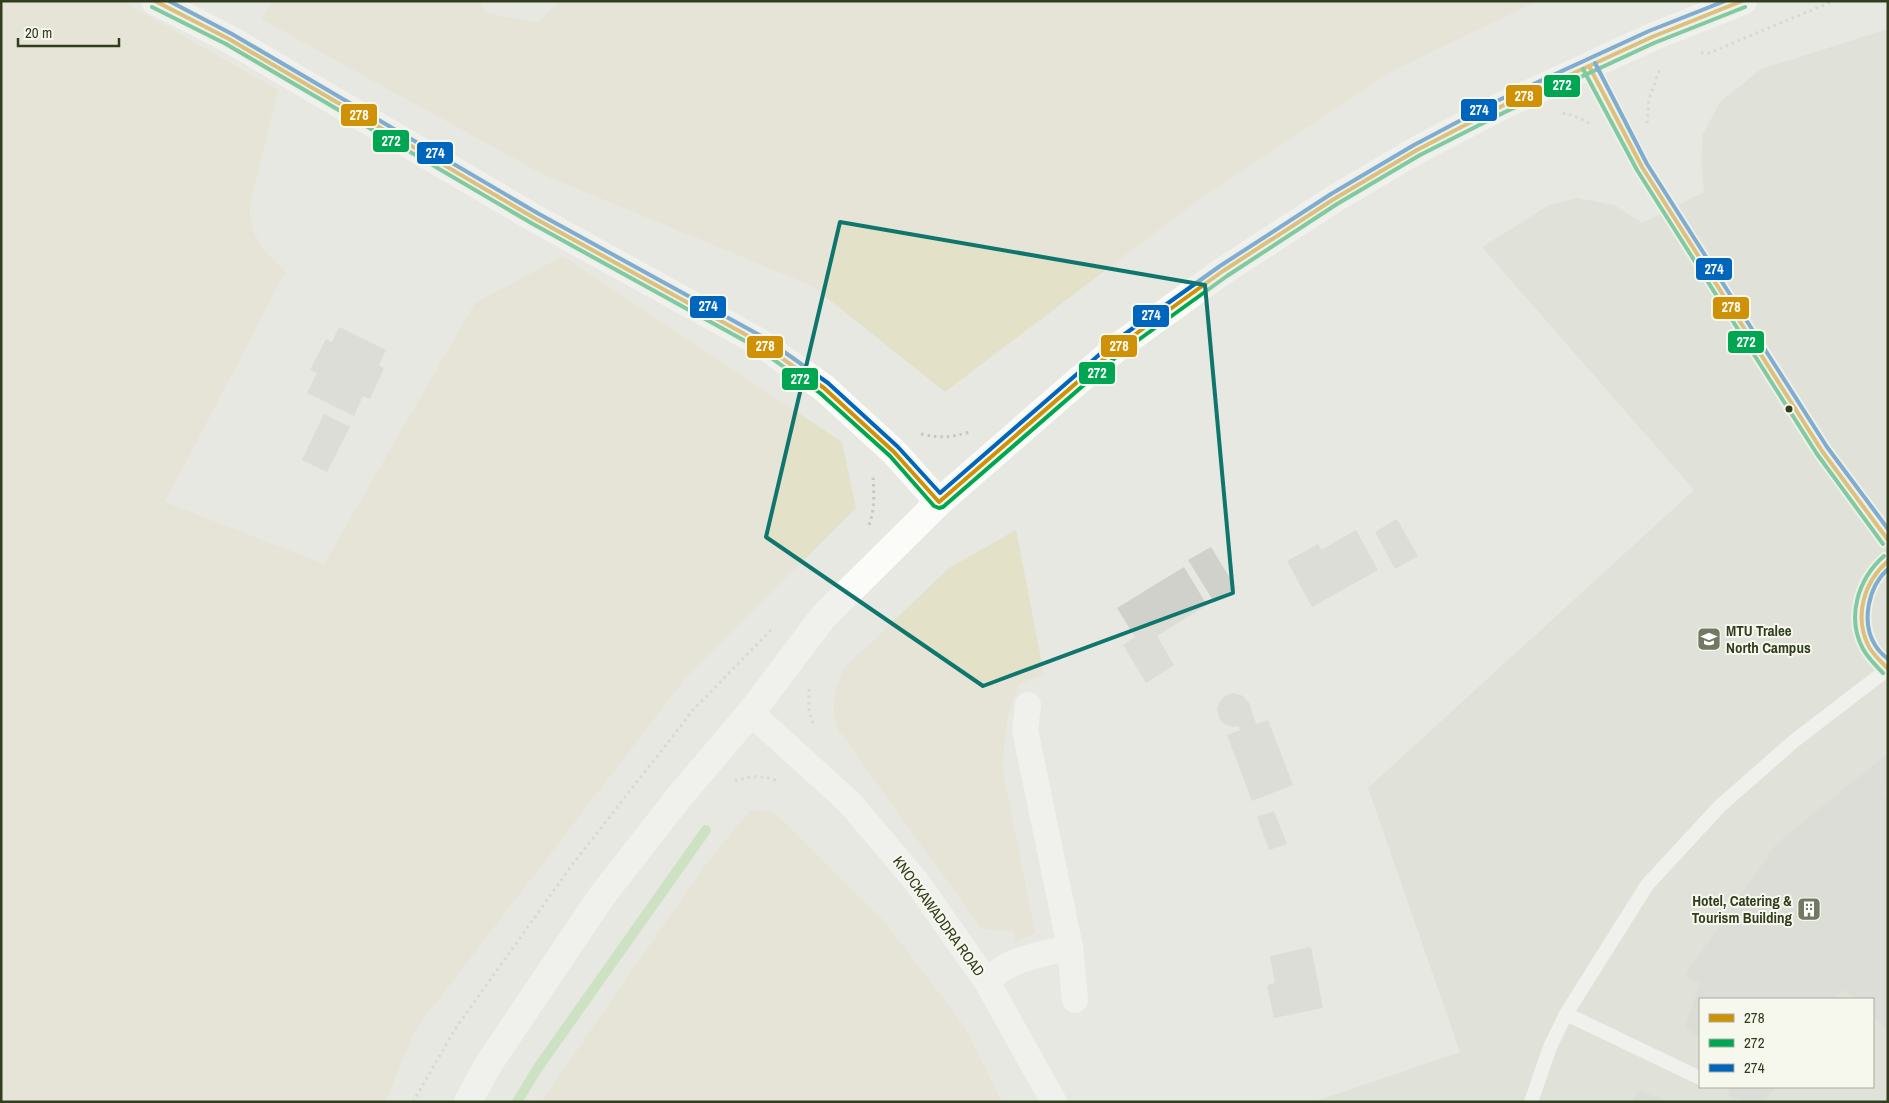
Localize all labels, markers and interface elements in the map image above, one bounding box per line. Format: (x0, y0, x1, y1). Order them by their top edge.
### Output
scale bar (18, 15, 119, 47)
text: 20 m (25, 22, 52, 43)
line badge: 272 (1543, 74, 1581, 98)
text: 272 (1552, 76, 1572, 94)
line badge: 278 (1505, 84, 1543, 108)
text: 278 (1514, 87, 1534, 105)
line badge: 274 (1460, 98, 1498, 122)
text: 274 (1469, 101, 1489, 119)
line badge: 278 (340, 103, 378, 127)
text: 278 (349, 106, 369, 124)
line badge: 272 (372, 129, 410, 153)
text: 272 (381, 132, 401, 150)
line badge: 274 (416, 141, 454, 165)
text: 274 (425, 144, 445, 162)
line badge: 274 (1695, 257, 1733, 281)
text: 274 (1704, 260, 1724, 278)
line badge: 274 (689, 295, 727, 319)
line badge: 278 (1712, 296, 1750, 320)
text: 274 (698, 297, 718, 315)
text: 278 (1721, 298, 1741, 316)
line badge: 274 (1132, 304, 1170, 328)
text: 274 (1141, 306, 1161, 324)
line badge: 272 (1727, 330, 1765, 354)
text: 272 (1736, 333, 1756, 351)
line badge: 278 (1100, 334, 1138, 358)
line badge: 278 (746, 335, 784, 359)
text: 278 (755, 337, 775, 355)
text: 278 (1109, 337, 1129, 355)
line badge: 272 (1078, 361, 1116, 385)
text: 272 (1087, 364, 1107, 382)
line badge: 272 (781, 367, 819, 391)
text: 272 (790, 370, 810, 388)
unlabelled marker (1784, 404, 1794, 414)
place label: MTU Tralee North Campus (1726, 620, 1811, 658)
school or university icon: MTU Tralee North Campus (1696, 626, 1722, 652)
street label: KNOCKAWADDRA ROAD (888, 852, 990, 981)
place label: Hotel, Catering & Tourism Building (1692, 890, 1792, 928)
building icon: Hotel, Catering & Tourism Building (1796, 896, 1822, 922)
legend (1699, 998, 1874, 1088)
text: 278 (1744, 1007, 1765, 1028)
text: 272 (1744, 1032, 1765, 1053)
text: 274 (1744, 1057, 1765, 1078)

